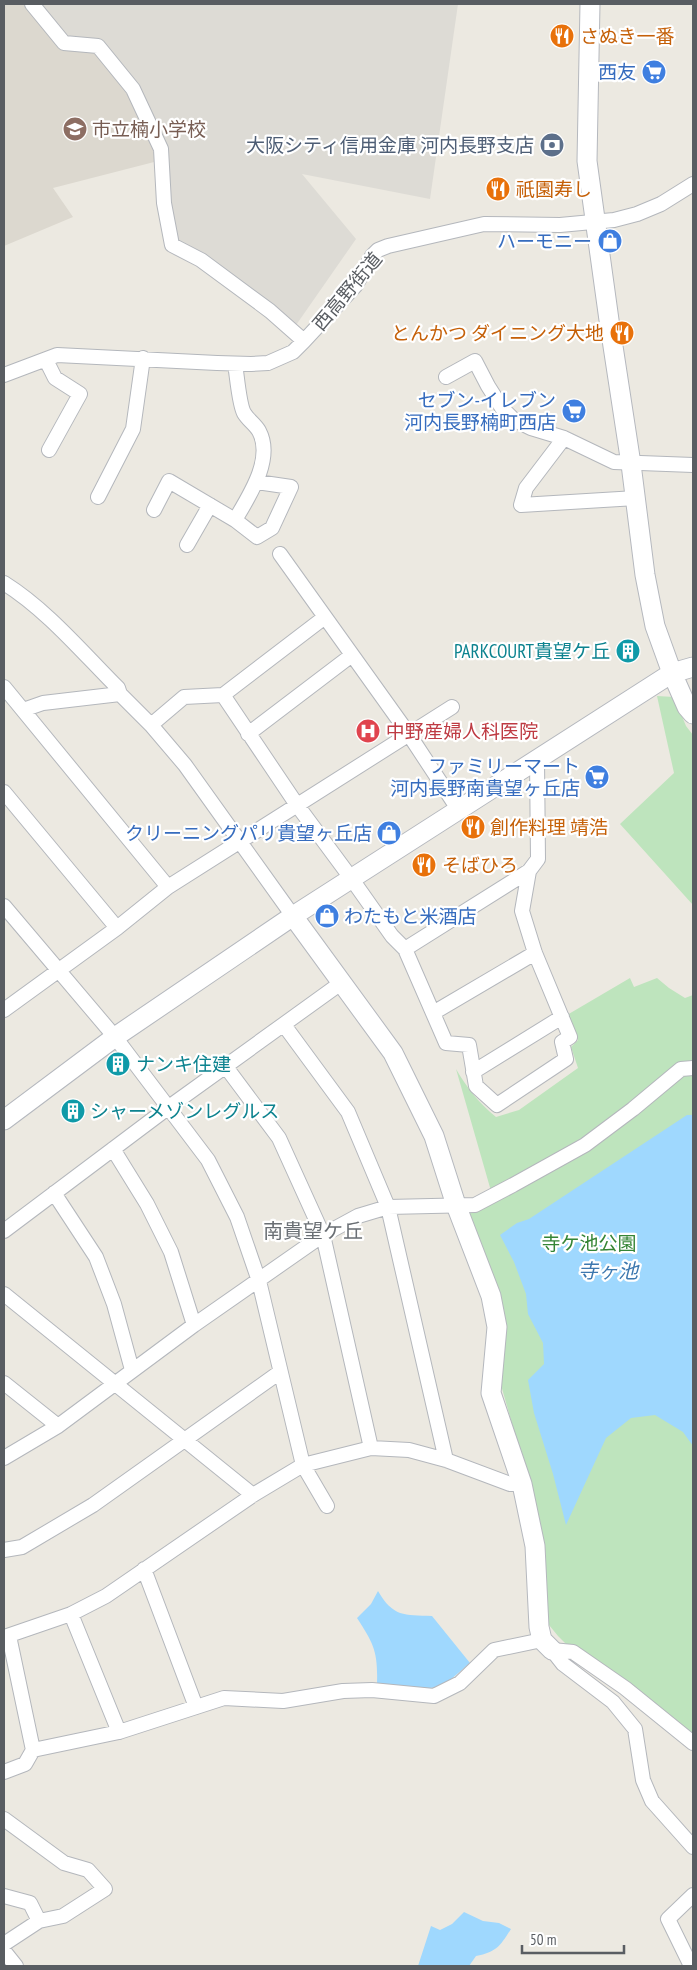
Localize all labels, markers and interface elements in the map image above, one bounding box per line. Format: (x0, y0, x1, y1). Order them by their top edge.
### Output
restaurant icon: さぬき一番 (549, 23, 575, 49)
place label: さぬき一番 (580, 24, 675, 48)
supermarket icon: 西友 (641, 59, 667, 85)
place label: 西友 (598, 60, 636, 84)
school or university icon: 市立楠小学校 (62, 116, 88, 142)
place label: 市立楠小学校 (92, 117, 206, 141)
bank icon: 大阪シティ信用金庫 河内長野支店 (539, 132, 565, 158)
place label: 大阪シティ信用金庫 河内長野支店 (246, 133, 534, 157)
restaurant icon: 祇園寿し (485, 176, 511, 202)
place label: 祇園寿し (516, 177, 592, 201)
shop icon: ハーモニー (597, 228, 623, 254)
place label: ハーモニー (497, 229, 592, 253)
street label: 西高野街道 (307, 247, 387, 335)
restaurant icon: とんかつ ダイニング大地 (609, 320, 635, 346)
place label: とんかつ ダイニング大地 (391, 321, 604, 345)
place label: セブン-イレブン 河内長野楠町西店 (404, 388, 556, 434)
supermarket icon: セブン-イレブン 河内長野楠町西店 (561, 398, 587, 424)
building icon: PARKCOURT貴望ケ丘 (615, 638, 641, 664)
place label: PARKCOURT貴望ケ丘 (454, 639, 610, 663)
hospital icon: 中野産婦人科医院 (355, 718, 381, 744)
place label: 中野産婦人科医院 (386, 719, 538, 743)
place label: ファミリーマート 河内長野南貴望ヶ丘店 (390, 754, 580, 800)
supermarket icon: ファミリーマート 河内長野南貴望ヶ丘店 (584, 764, 610, 790)
restaurant icon: 創作料理 靖浩 (460, 814, 486, 840)
place label: 創作料理 靖浩 (490, 815, 608, 839)
shop icon: クリーニングパリ貴望ヶ丘店 (376, 820, 402, 846)
place label: クリーニングパリ貴望ヶ丘店 (125, 821, 372, 845)
restaurant icon: そばひろ (411, 852, 437, 878)
place label: そばひろ (442, 853, 518, 877)
shop icon: わたもと米酒店 (314, 903, 340, 929)
place label: わたもと米酒店 (344, 904, 477, 928)
building icon: ナンキ住建 (105, 1051, 131, 1077)
place label: ナンキ住建 (136, 1052, 231, 1076)
building icon: シャーメゾンレグルス (60, 1098, 86, 1124)
place label: シャーメゾンレグルス (90, 1099, 279, 1123)
district label: 南貴望ケ丘 (263, 1218, 363, 1244)
park label: 寺ケ池公園 (541, 1231, 637, 1255)
water label: 寺ヶ池 (578, 1258, 640, 1284)
scale bar (522, 1922, 624, 1954)
text: 50 m (530, 1930, 556, 1949)

